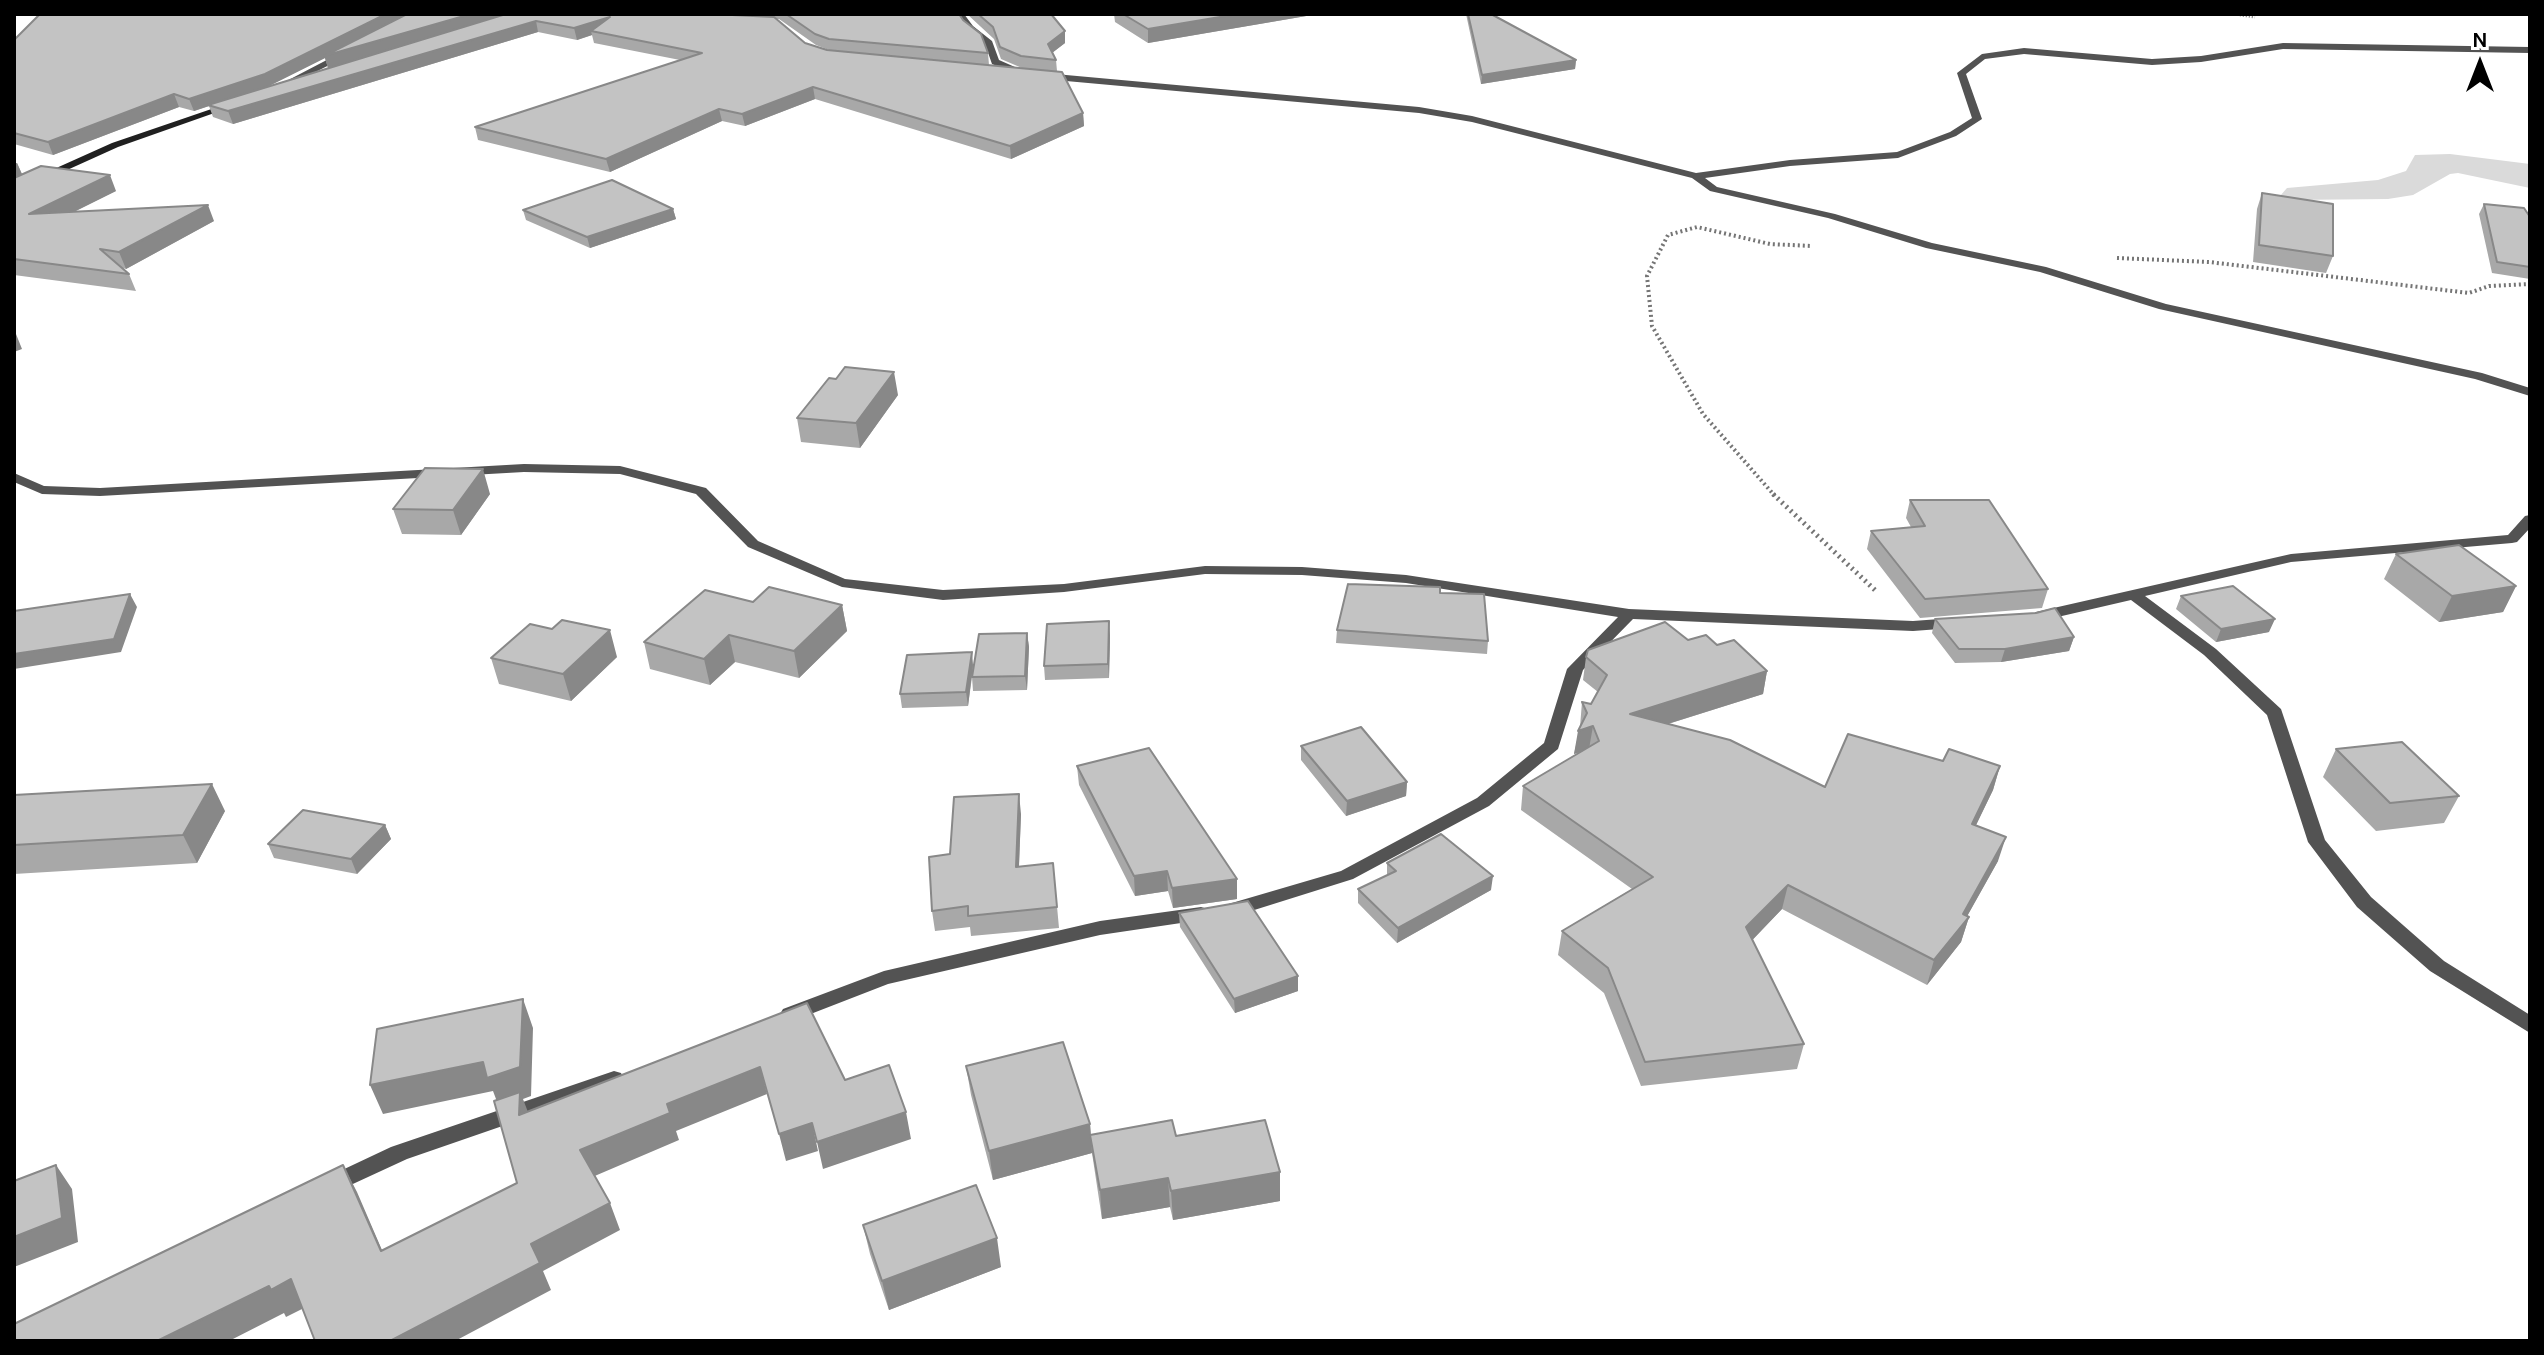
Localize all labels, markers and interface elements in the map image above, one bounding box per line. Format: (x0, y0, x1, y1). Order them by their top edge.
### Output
north arrow (2440, 24, 2520, 104)
text: N (2472, 27, 2488, 53)

